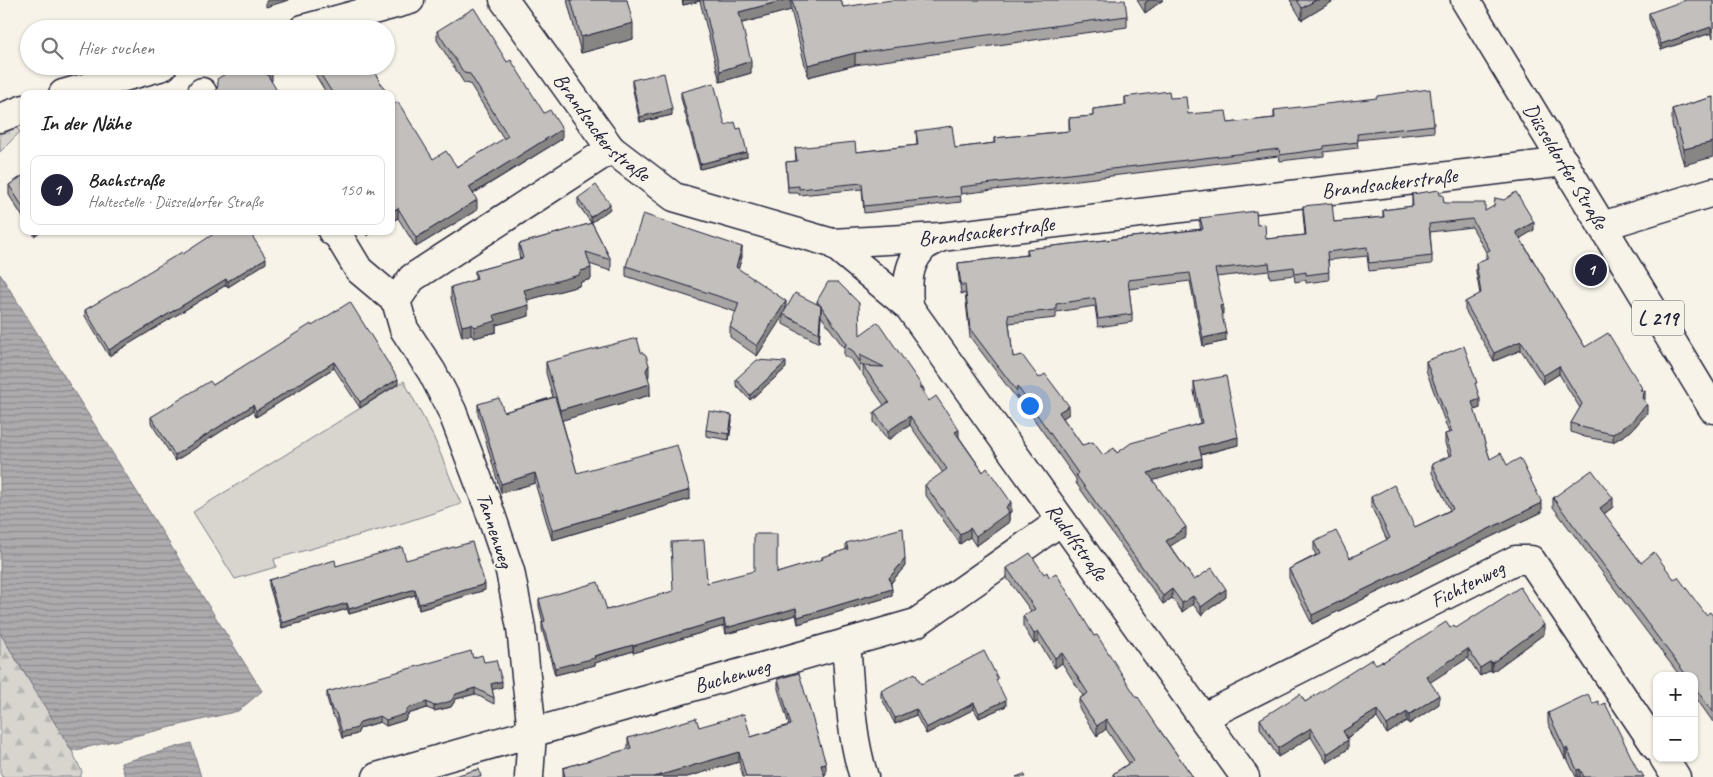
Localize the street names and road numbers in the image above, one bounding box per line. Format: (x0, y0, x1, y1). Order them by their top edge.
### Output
street label: Brandsackerstraße (548, 68, 657, 188)
street label: Düsseldorfer Straße (1517, 98, 1615, 235)
street label: Brandsackerstraße (1320, 162, 1461, 204)
street label: Brandsackerstraße (918, 210, 1058, 251)
road number: L 219 (1632, 300, 1684, 336)
street label: Tannenweg (471, 489, 520, 572)
street label: Rudolfstraße (1040, 498, 1115, 588)
street label: Fichtenweg (1426, 554, 1510, 613)
street label: Buchenweg (691, 652, 774, 699)

